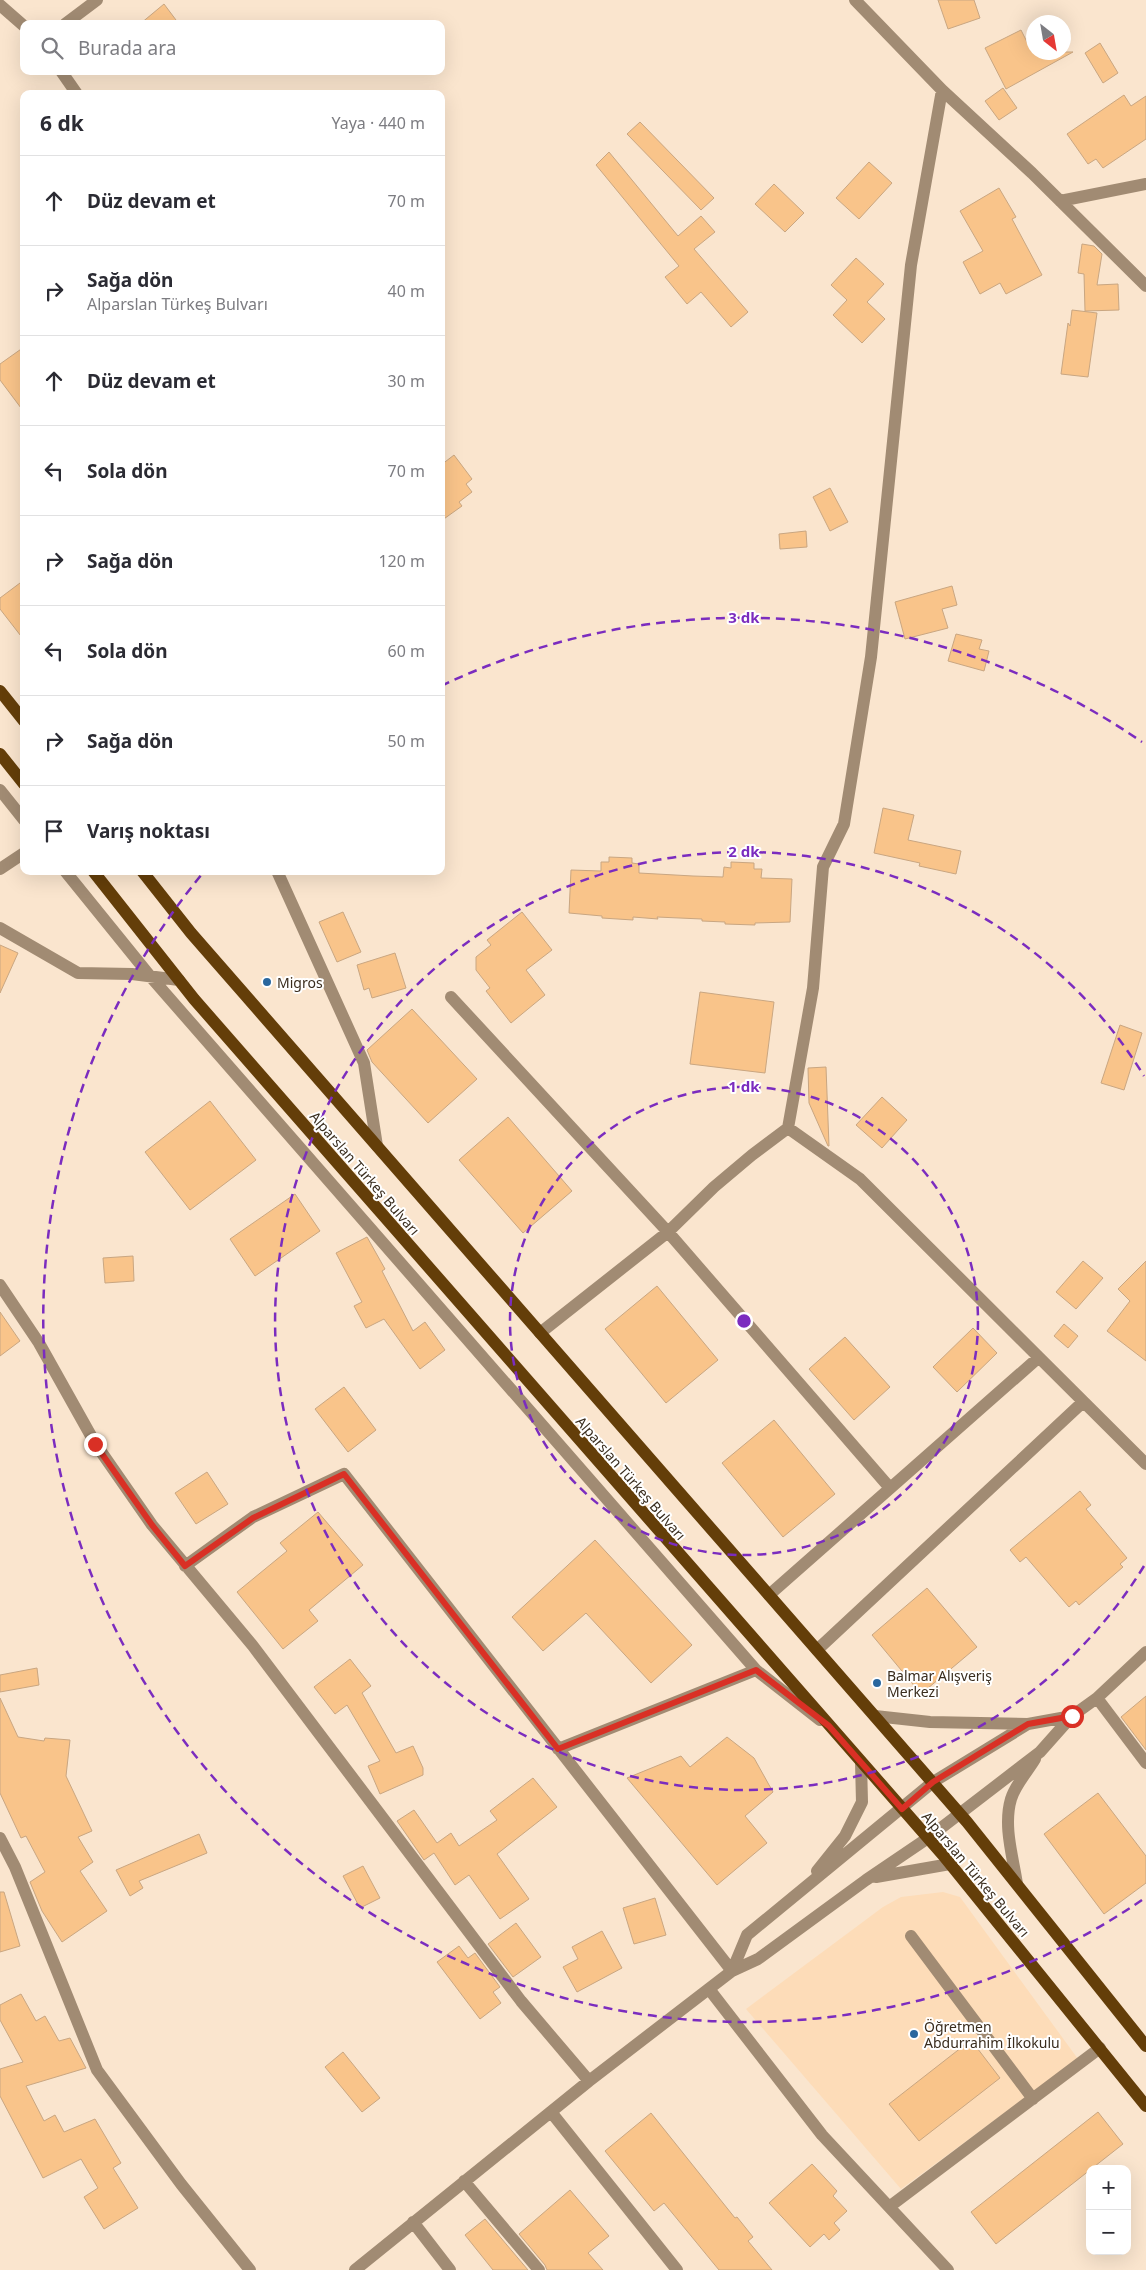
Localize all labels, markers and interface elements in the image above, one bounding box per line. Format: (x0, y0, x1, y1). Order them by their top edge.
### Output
north arrow (1026, 15, 1071, 60)
search box (20, 20, 445, 75)
icon: search (38, 34, 66, 62)
text: Burada ara (78, 35, 176, 61)
text: 6 dk (40, 109, 84, 137)
text: Yaya · 440 m (331, 112, 425, 134)
icon: ahead (40, 187, 68, 215)
text: Düz devam et (87, 188, 216, 214)
text: 70 m (388, 190, 425, 212)
text: Sağa dön (87, 267, 173, 293)
icon: right (40, 277, 68, 305)
text: 40 m (388, 280, 425, 302)
text: Alparslan Türkeş Bulvarı (87, 293, 268, 315)
icon: ahead (40, 367, 68, 395)
text: Düz devam et (87, 368, 216, 394)
text: 30 m (388, 370, 425, 392)
icon: left (40, 457, 68, 485)
text: Sola dön (87, 458, 168, 484)
text: 70 m (388, 460, 425, 482)
icon: right (40, 547, 68, 575)
text: Sağa dön (87, 548, 173, 574)
text: 120 m (378, 550, 425, 572)
text: 3 dk (728, 607, 760, 627)
icon: left (40, 637, 68, 665)
text: Sola dön (87, 638, 168, 664)
text: 60 m (388, 640, 425, 662)
icon: right (40, 727, 68, 755)
text: Sağa dön (87, 728, 173, 754)
text: 50 m (388, 730, 425, 752)
icon: arrive (40, 817, 68, 845)
text: Varış noktası (87, 818, 210, 844)
text: 2 dk (728, 841, 760, 861)
place label: Migros (277, 973, 323, 992)
marker: Migros (261, 976, 273, 988)
text: 1 dk (728, 1076, 760, 1096)
street label: Alparslan Türkeş Bulvarı (306, 1107, 424, 1239)
centre of rings (735, 1312, 753, 1330)
street label: Alparslan Türkeş Bulvarı (572, 1412, 690, 1544)
route end (84, 1433, 107, 1456)
place label: Balmar Alışveriş Merkezi (887, 1666, 992, 1701)
marker: Balmar Alışveriş Merkezi (871, 1677, 883, 1689)
route start (1061, 1705, 1084, 1728)
street label: Alparslan Türkeş Bulvarı (918, 1807, 1034, 1941)
place label: Öğretmen Abdurrahim İlkokulu (924, 2017, 1060, 2052)
marker: Öğretmen Abdurrahim İlkokulu (908, 2028, 920, 2040)
map controls (1086, 2165, 1131, 2255)
button: + (1086, 2165, 1131, 2210)
button: − (1086, 2210, 1131, 2255)

